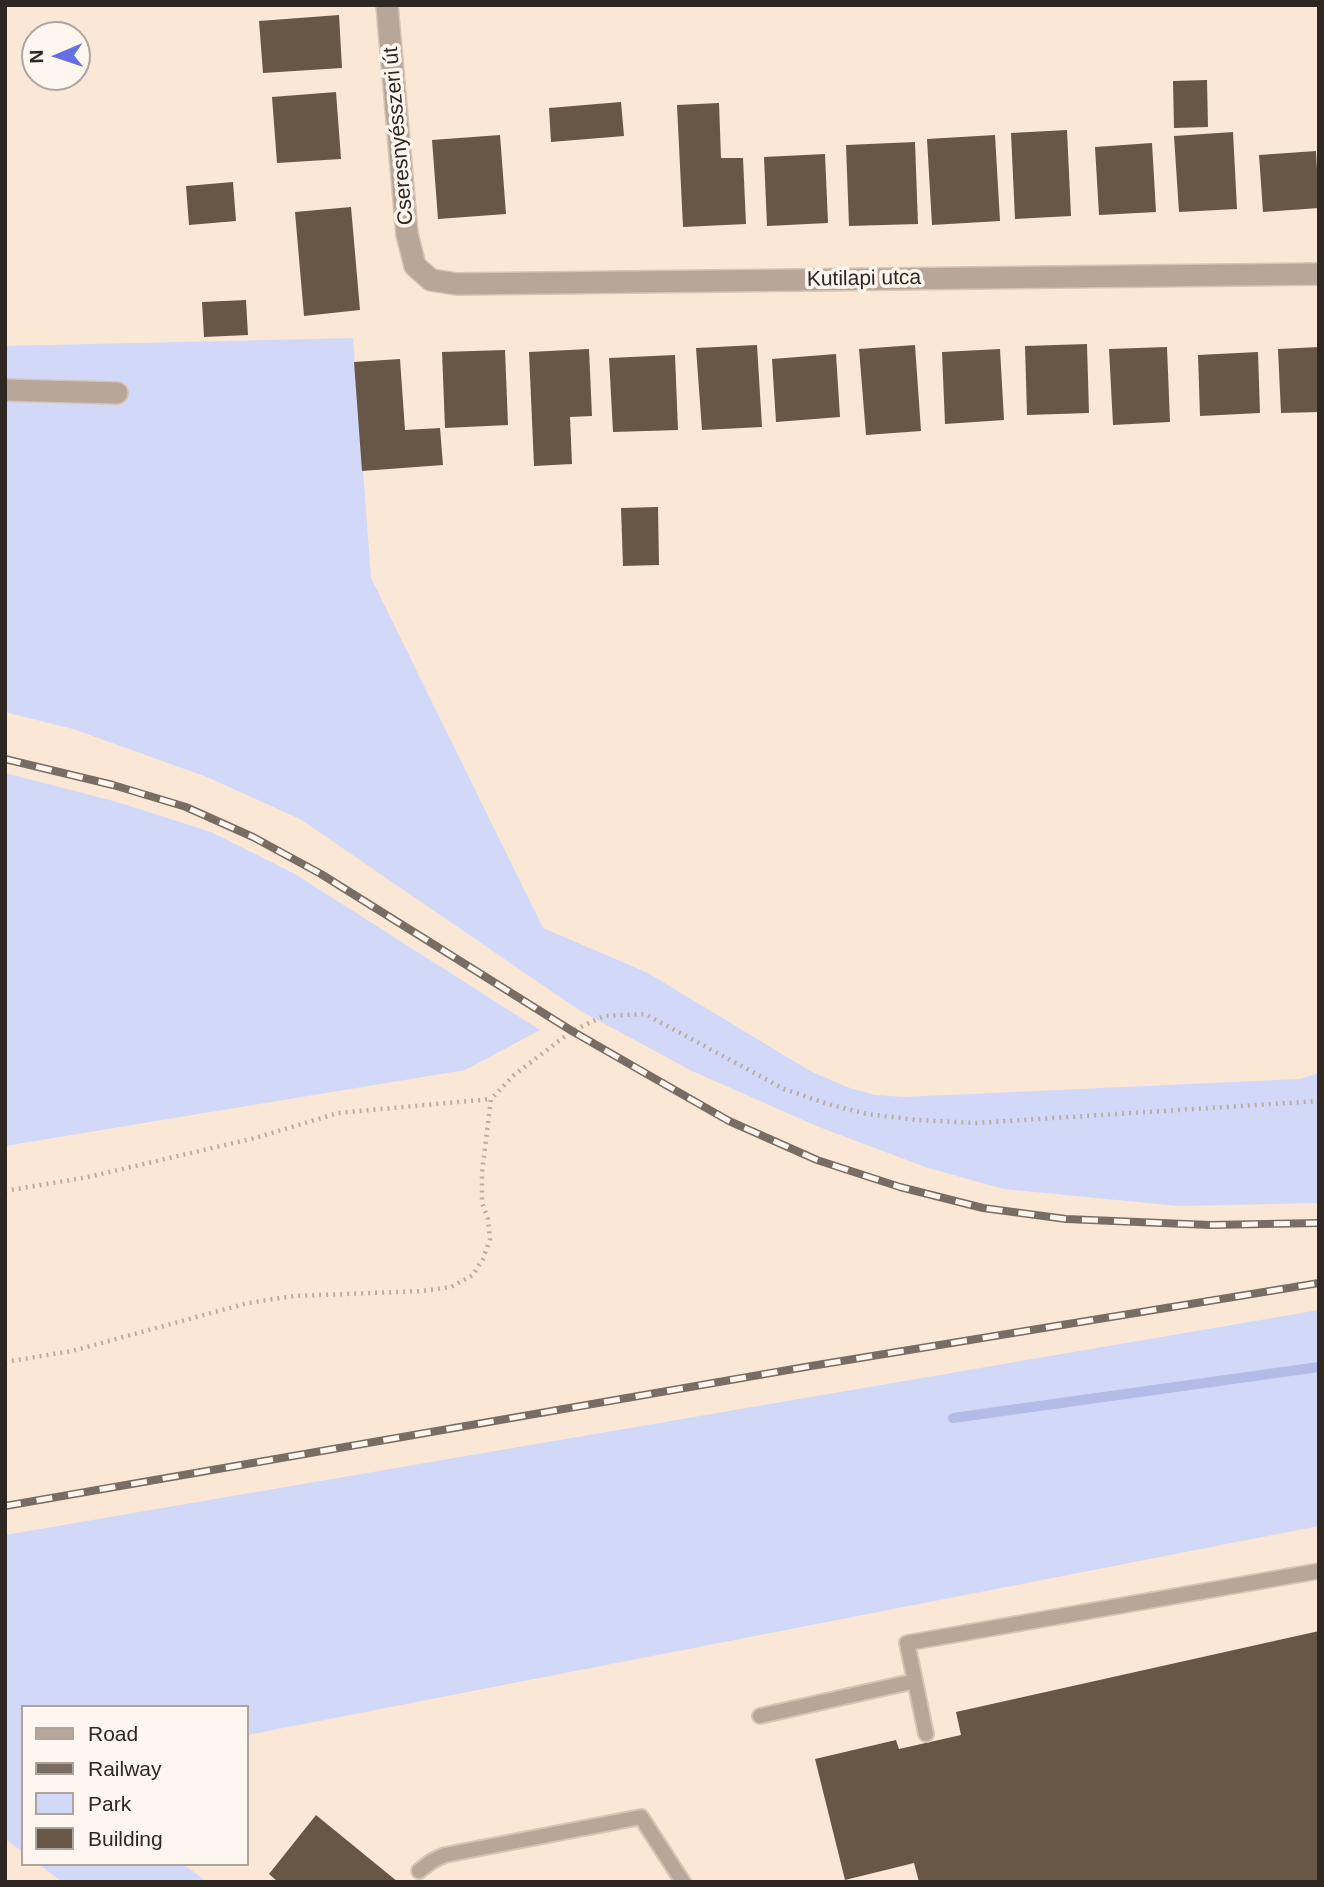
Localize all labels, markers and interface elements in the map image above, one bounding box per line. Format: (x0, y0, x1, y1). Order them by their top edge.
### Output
north arrow (21, 21, 91, 91)
street label: Cseresnyésszeri út (379, 46, 419, 226)
text: N (26, 49, 47, 64)
street label: Kutilapi utca (807, 265, 921, 293)
legend (21, 1705, 248, 1866)
text: Road (88, 1722, 138, 1745)
text: Railway (88, 1757, 162, 1780)
text: Park (88, 1792, 131, 1815)
text: Building (88, 1827, 163, 1850)

